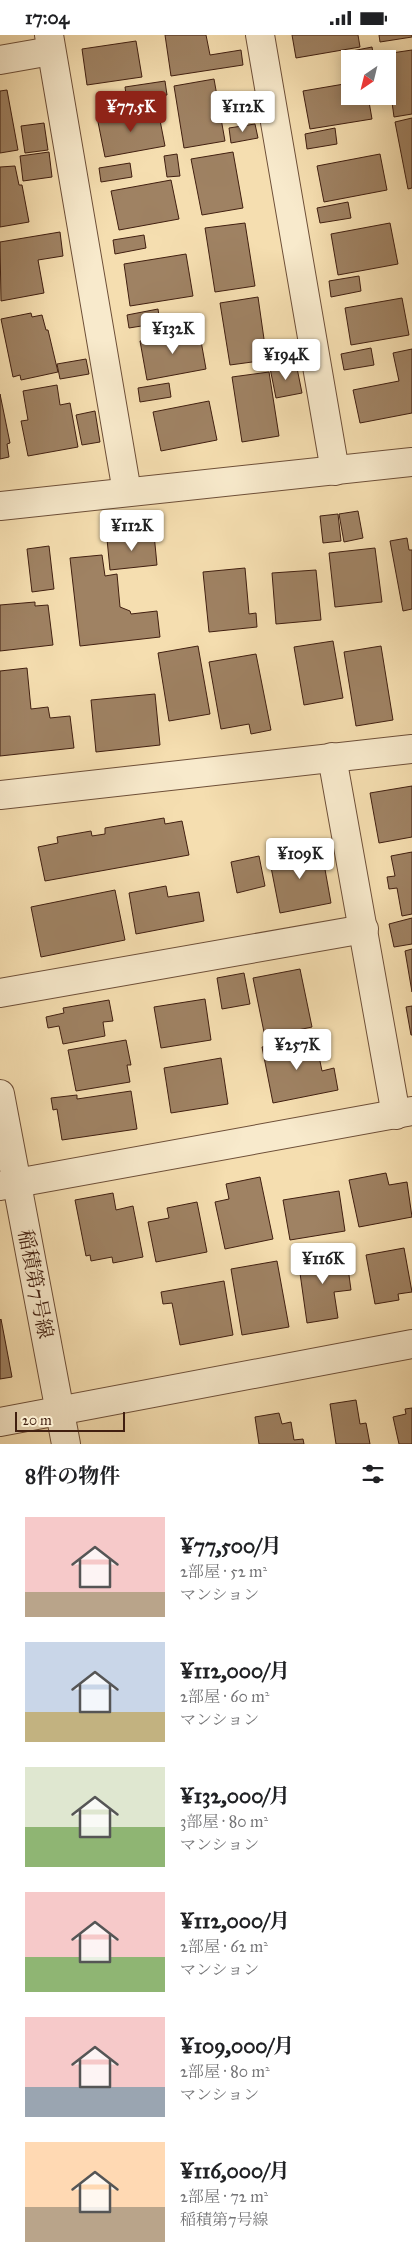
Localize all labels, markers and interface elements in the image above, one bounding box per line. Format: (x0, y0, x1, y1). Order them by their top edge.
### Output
text: 17:04 (25, 6, 69, 29)
north arrow (341, 50, 396, 105)
map controls (341, 50, 396, 105)
pin: ¥77.5K (90, 91, 172, 133)
pin: ¥112K (208, 91, 278, 133)
text: ¥77.5K (106, 97, 156, 116)
text: ¥112K (222, 97, 264, 116)
pin: ¥132K (138, 313, 208, 355)
text: ¥132K (152, 319, 194, 338)
pin: ¥194K (251, 339, 321, 381)
text: ¥194K (263, 345, 309, 364)
pin: ¥112K (97, 509, 167, 552)
text: ¥112K (111, 516, 153, 535)
pin: ¥109K (265, 837, 335, 880)
text: ¥109K (277, 844, 323, 863)
pin: ¥257K (262, 1029, 332, 1071)
text: ¥257K (274, 1035, 320, 1054)
street label: 稲積第7号線 (14, 1227, 58, 1341)
pin: ¥116K (288, 1243, 358, 1285)
text: ¥116K (302, 1249, 344, 1268)
scale bar (15, 1409, 125, 1432)
text: 20 m (22, 1412, 52, 1429)
icon: filters (359, 1460, 387, 1488)
text: 8件の物件 (25, 1463, 120, 1489)
text: ¥77,500/月 (180, 1533, 282, 1559)
icon: home (65, 1537, 125, 1597)
text: 2部屋 · 52 m² (180, 1562, 267, 1581)
text: マンション (180, 1585, 259, 1604)
text: ¥112,000/月 (180, 1658, 290, 1684)
icon: home (65, 1662, 125, 1722)
text: 2部屋 · 60 m² (180, 1687, 269, 1706)
text: マンション (180, 1710, 259, 1729)
text: ¥132,000/月 (180, 1783, 290, 1809)
icon: home (65, 1787, 125, 1847)
text: 3部屋 · 80 m² (180, 1812, 268, 1831)
text: マンション (180, 1835, 259, 1854)
text: ¥112,000/月 (180, 1908, 290, 1934)
icon: home (65, 1912, 125, 1972)
text: 2部屋 · 62 m² (180, 1937, 268, 1956)
text: マンション (180, 1960, 259, 1979)
text: ¥109,000/月 (180, 2033, 294, 2059)
icon: home (65, 2037, 125, 2097)
text: 2部屋 · 80 m² (180, 2062, 270, 2081)
text: マンション (180, 2085, 259, 2104)
text: ¥116,000/月 (180, 2158, 290, 2184)
icon: home (65, 2162, 125, 2222)
text: 2部屋 · 72 m² (180, 2187, 268, 2206)
text: 稲積第7号線 (180, 2210, 269, 2229)

